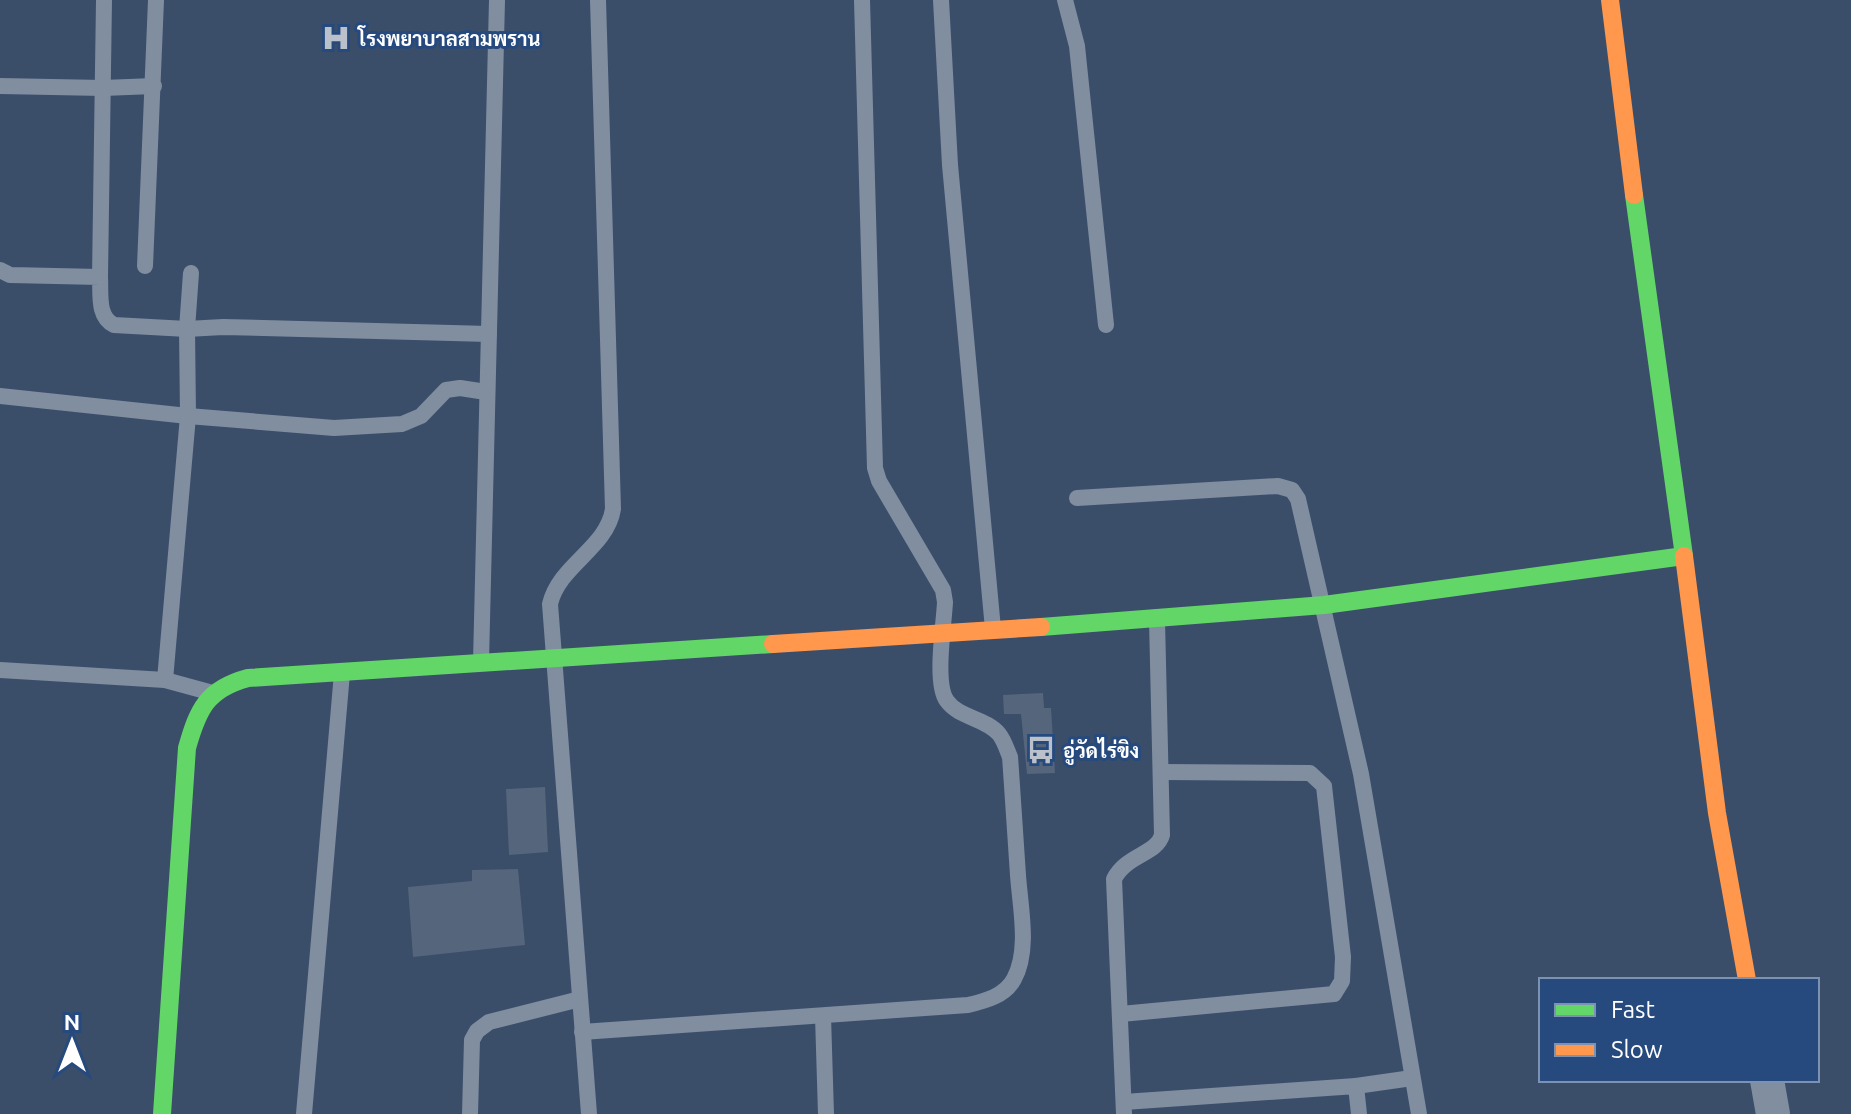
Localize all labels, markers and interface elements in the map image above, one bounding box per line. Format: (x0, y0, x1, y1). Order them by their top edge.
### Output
hospital icon: โรงพยาบาลสามพราน (321, 23, 351, 53)
place label: โรงพยาบาลสามพราน (357, 25, 540, 50)
bus stop icon: อู่วัดไร่ขิง (1026, 735, 1056, 765)
place label: อู่วัดไร่ขิง (1063, 737, 1139, 765)
legend (1539, 978, 1819, 1082)
text: Fast (1611, 996, 1655, 1023)
north arrow (32, 1002, 112, 1082)
text: N (64, 1009, 80, 1034)
text: Slow (1611, 1036, 1663, 1063)

